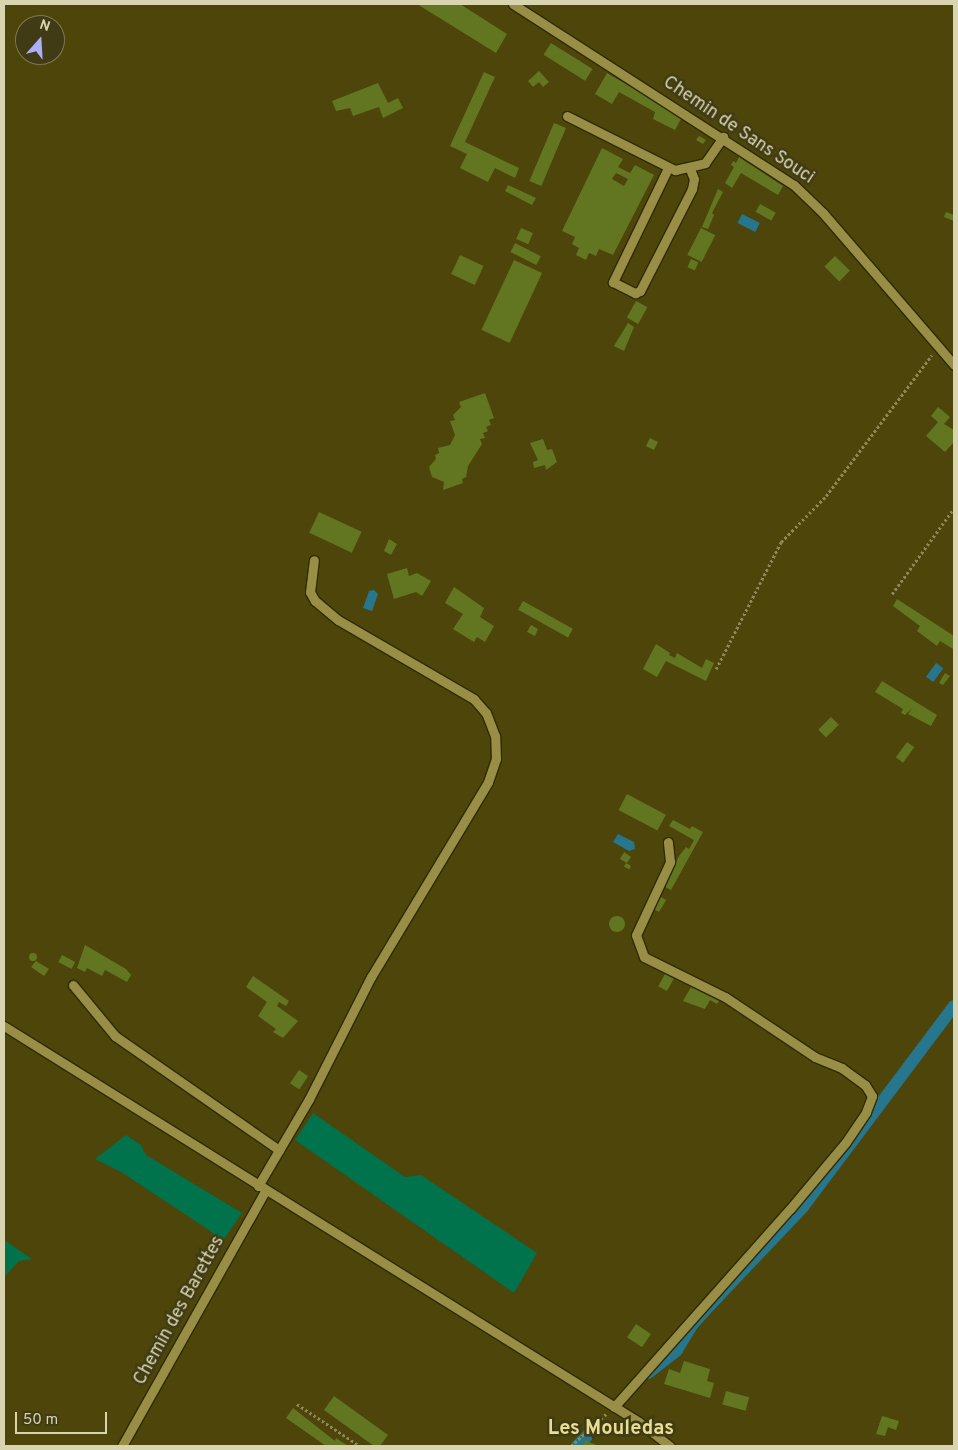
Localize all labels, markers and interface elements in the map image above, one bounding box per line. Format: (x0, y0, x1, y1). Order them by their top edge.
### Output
north arrow (15, 15, 65, 65)
text: N (37, 17, 52, 36)
street label: Chemin de Sans Souci (658, 72, 818, 190)
street label: Chemin des Barettes (130, 1233, 230, 1389)
scale bar (18, 1402, 110, 1434)
text: 50 m (23, 1411, 58, 1430)
district label: Les Mouledas (548, 1417, 674, 1441)

